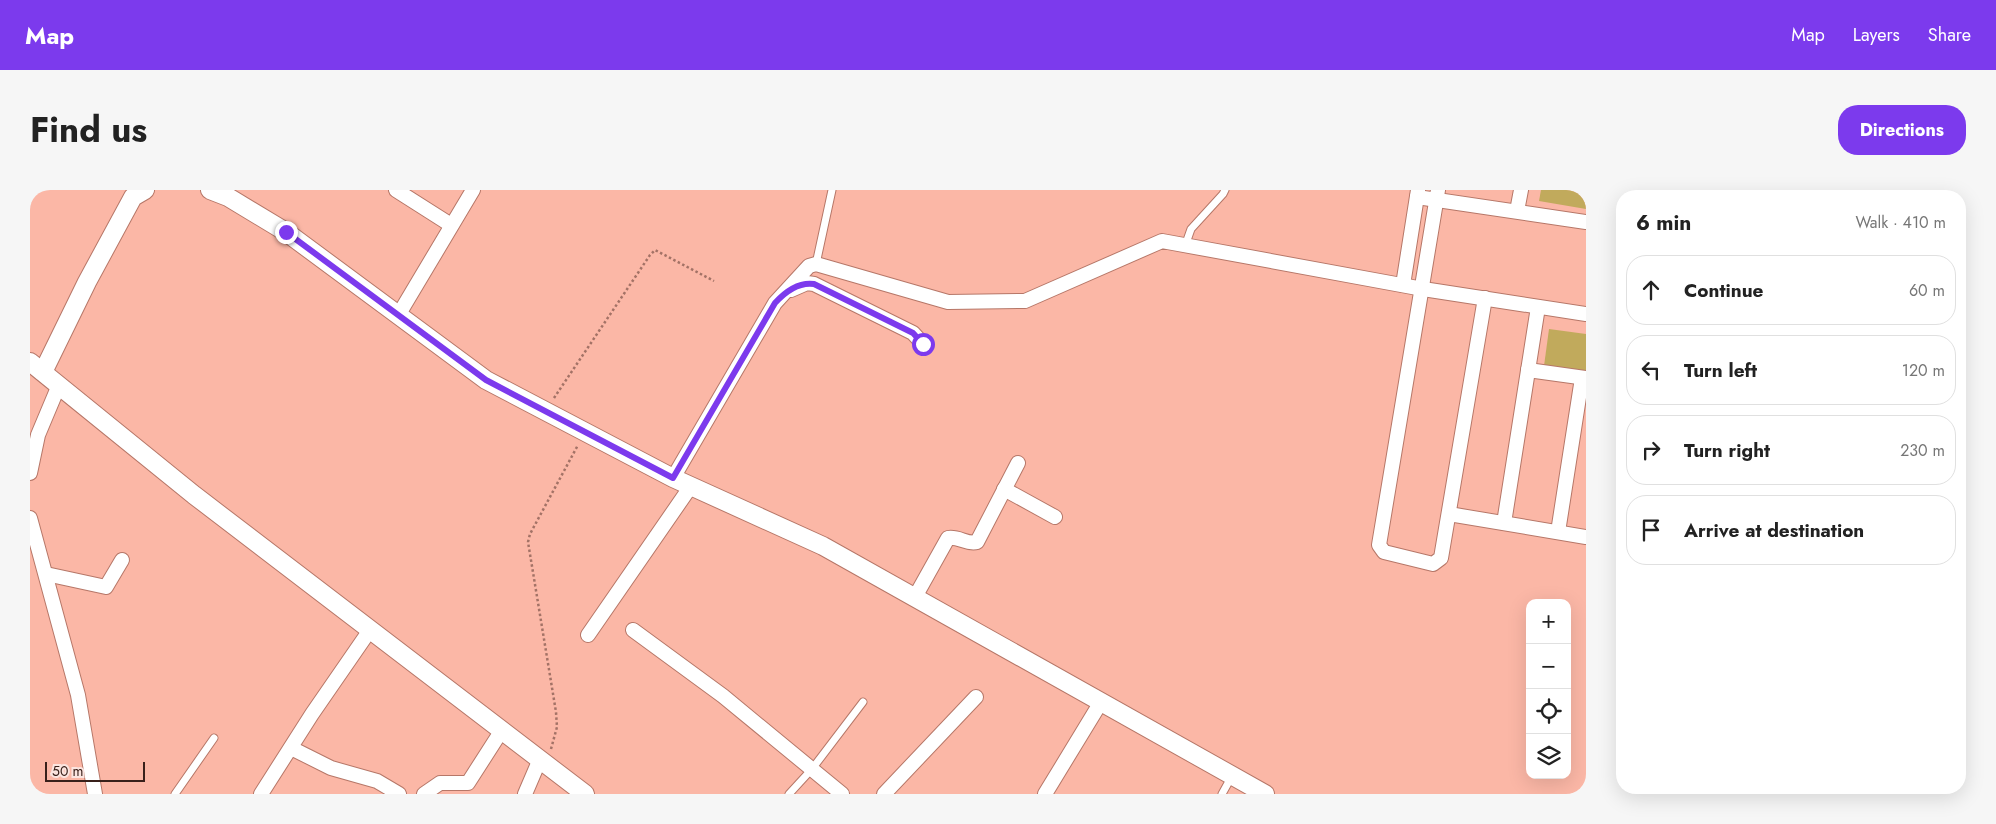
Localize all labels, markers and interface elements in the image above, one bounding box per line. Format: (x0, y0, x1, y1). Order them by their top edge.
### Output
text: Map (25, 18, 74, 53)
text: Map (1791, 22, 1825, 48)
text: Layers (1853, 22, 1900, 48)
text: Share (1928, 22, 1971, 48)
text: Find us (30, 105, 147, 155)
button: Directions (1838, 105, 1966, 155)
text: 6 min (1636, 208, 1691, 238)
text: Walk · 410 m (1856, 211, 1946, 234)
route end (275, 221, 298, 244)
icon: ahead (1637, 276, 1665, 304)
text: Continue (1684, 277, 1763, 304)
text: 60 m (1909, 279, 1945, 302)
route start (912, 333, 935, 356)
icon: left (1637, 356, 1665, 384)
text: Turn left (1684, 357, 1757, 384)
text: 120 m (1902, 359, 1945, 382)
icon: right (1637, 436, 1665, 464)
text: Turn right (1684, 437, 1770, 464)
text: 230 m (1900, 439, 1945, 462)
icon: arrive (1637, 516, 1665, 544)
text: Arrive at destination (1684, 517, 1864, 544)
map controls (1526, 599, 1571, 779)
button: + (1526, 599, 1571, 644)
button: − (1526, 644, 1571, 689)
button: locate (1526, 689, 1571, 734)
button: layers (1526, 734, 1571, 779)
scale bar (45, 759, 145, 782)
text: 50 m (52, 761, 83, 781)

